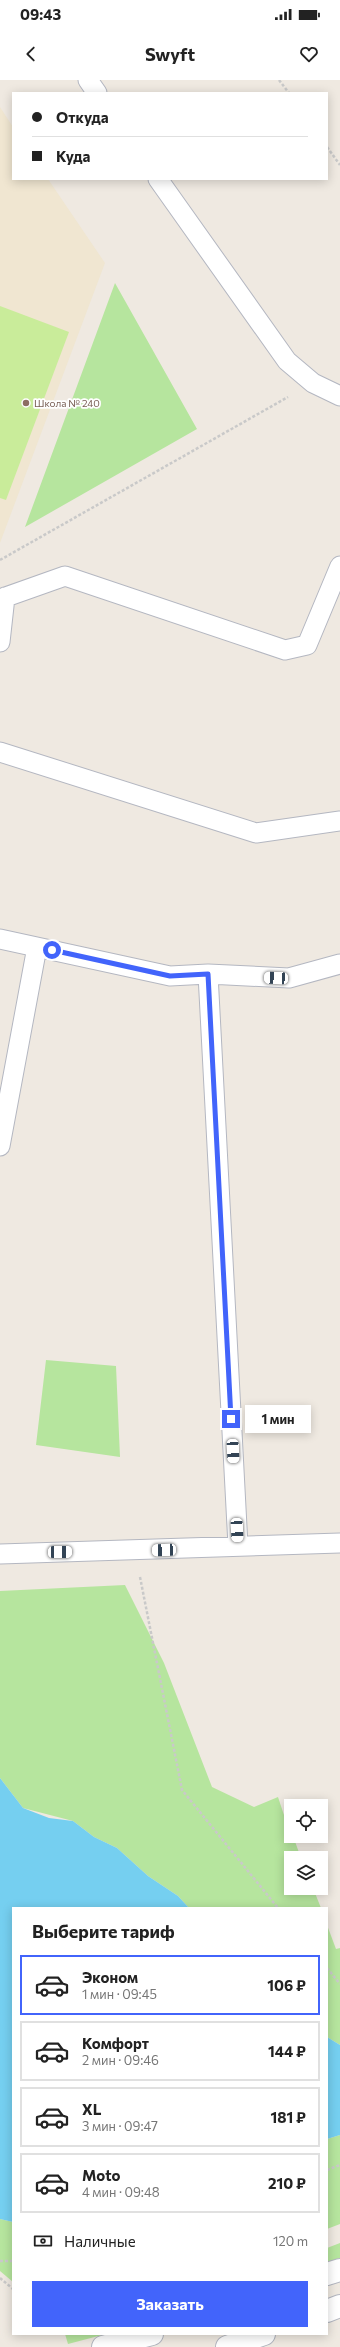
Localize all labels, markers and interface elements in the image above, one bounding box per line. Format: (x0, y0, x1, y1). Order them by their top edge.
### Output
text: 09:43 (20, 5, 61, 23)
icon: back (20, 43, 42, 65)
text: Swyft (145, 43, 195, 65)
icon: heart (298, 43, 320, 65)
text: Откуда (56, 108, 109, 126)
text: Куда (56, 147, 90, 165)
place label: Школа № 240 (34, 397, 100, 409)
marker: Школа № 240 (21, 398, 31, 408)
route start (43, 941, 61, 959)
car (264, 971, 288, 985)
callout: 1 мин (245, 1405, 311, 1433)
route end (222, 1410, 240, 1428)
text: 1 мин (261, 1411, 295, 1427)
car (226, 1439, 240, 1463)
car (230, 1518, 244, 1542)
car (152, 1544, 176, 1556)
car (48, 1546, 72, 1558)
map controls (284, 1799, 328, 1895)
button: locate (284, 1799, 328, 1843)
button: layers (284, 1851, 328, 1895)
text: Выберите тариф (32, 1920, 175, 1942)
icon: car (34, 1967, 70, 2003)
text: Эконом (82, 1968, 138, 1986)
text: 106 ₽ (267, 1976, 306, 1994)
text: 1 мин · 09:45 (82, 1986, 157, 2002)
icon: car (34, 2033, 70, 2069)
text: Комфорт (82, 2034, 149, 2052)
text: 144 ₽ (268, 2042, 306, 2060)
text: 2 мин · 09:46 (82, 2052, 159, 2068)
icon: car (34, 2099, 70, 2135)
text: XL (82, 2100, 101, 2118)
text: 181 ₽ (270, 2108, 306, 2126)
text: 3 мин · 09:47 (82, 2118, 158, 2134)
icon: car (34, 2165, 70, 2201)
text: Moto (82, 2166, 121, 2184)
text: 210 ₽ (268, 2174, 306, 2192)
text: 4 мин · 09:48 (82, 2184, 160, 2200)
icon: cash (32, 2230, 54, 2252)
text: Наличные (64, 2232, 136, 2250)
text: 120 m (273, 2233, 308, 2249)
button: Заказать (32, 2281, 308, 2327)

